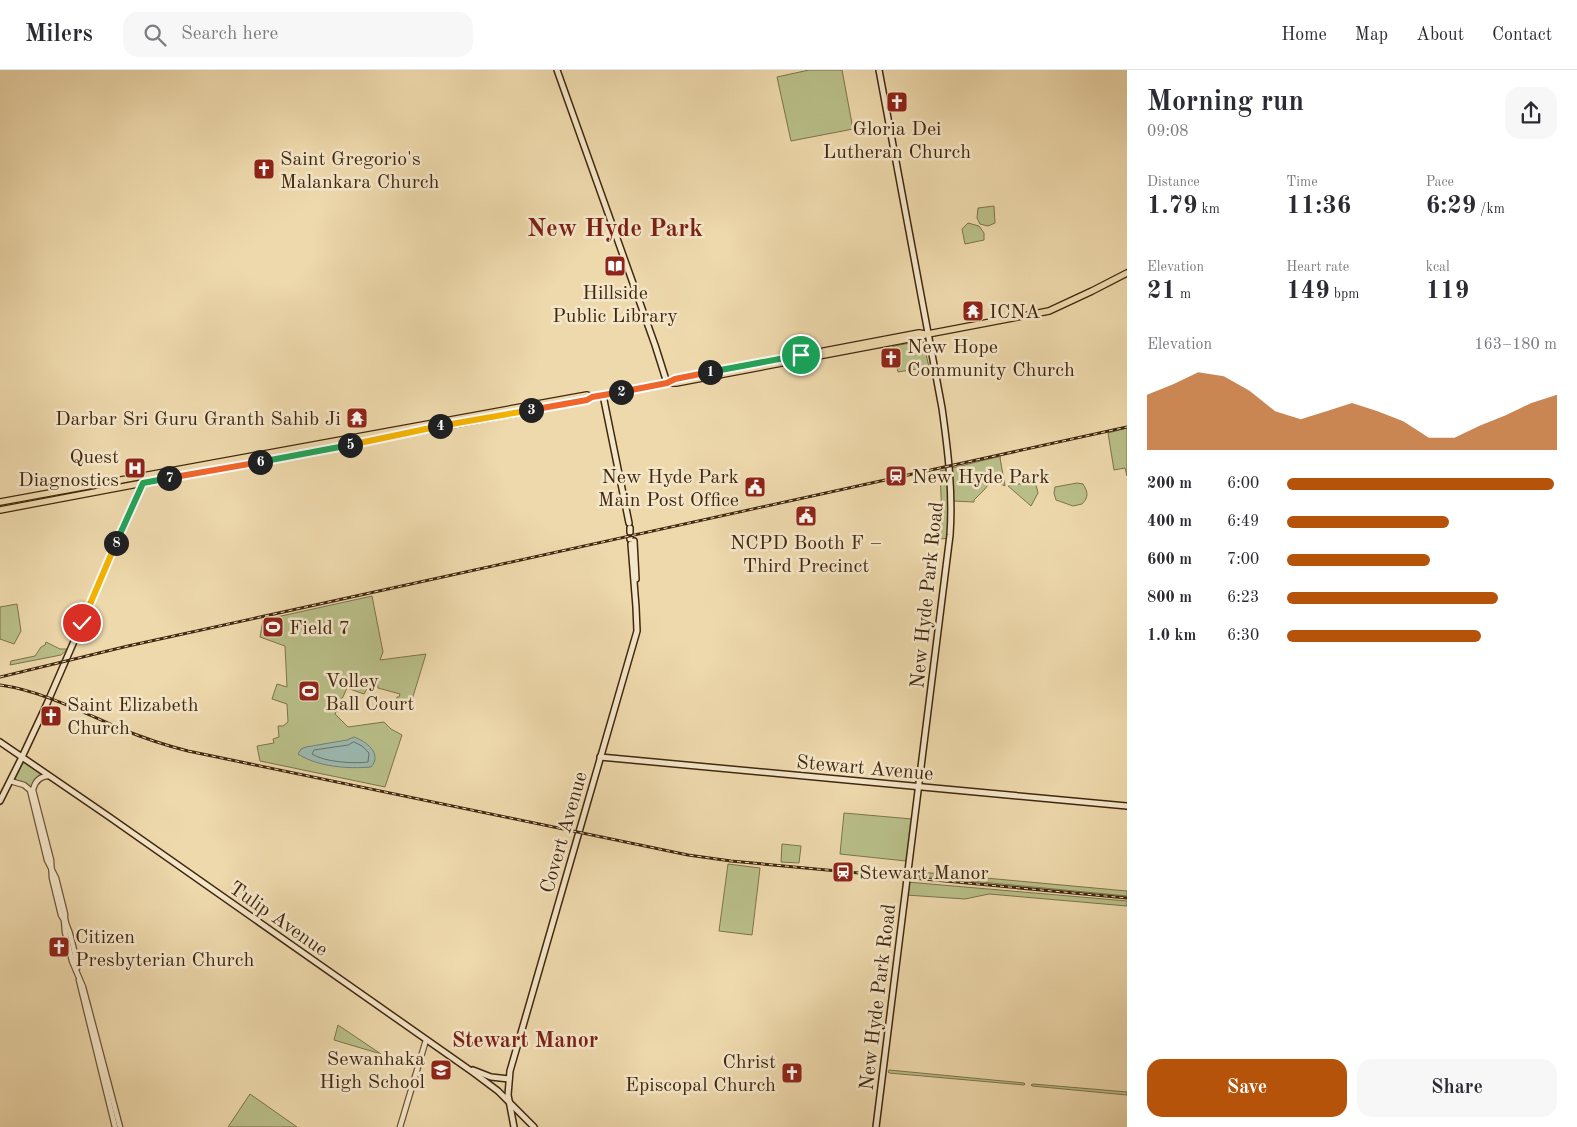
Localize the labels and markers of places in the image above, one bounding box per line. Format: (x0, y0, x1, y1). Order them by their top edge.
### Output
church icon: Gloria Dei Lutheran Church (885, 90, 909, 114)
place label: Gloria Dei Lutheran Church (823, 120, 971, 163)
place label: Saint Gregorio's Malankara Church (280, 150, 440, 193)
church icon: Saint Gregorio's Malankara Church (252, 157, 276, 181)
library icon: Hillside Public Library (603, 254, 627, 278)
place label: Hillside Public Library (552, 284, 678, 327)
temple icon: ICNA (961, 299, 985, 323)
place label: ICNA (989, 303, 1040, 323)
pin (780, 334, 822, 376)
place label: New Hope Community Church (907, 338, 1075, 381)
church icon: New Hope Community Church (879, 346, 903, 370)
pin: 1 (698, 360, 722, 384)
pin: 2 (608, 380, 634, 404)
pin: 3 (518, 398, 544, 422)
temple icon: Darbar Sri Guru Granth Sahib Ji (345, 406, 369, 430)
place label: Darbar Sri Guru Granth Sahib Ji (55, 410, 341, 430)
pin: 4 (428, 414, 452, 438)
pin: 5 (338, 432, 362, 458)
place label: Quest Diagnostics (18, 448, 119, 491)
pin: 6 (248, 450, 272, 474)
hospital icon: Quest Diagnostics (123, 456, 147, 480)
station icon: New Hyde Park (884, 464, 908, 488)
pin: 7 (156, 466, 182, 490)
place label: New Hyde Park Main Post Office (598, 468, 739, 511)
place label: New Hyde Park (912, 468, 1050, 488)
public building icon: New Hyde Park Main Post Office (743, 475, 767, 499)
public building icon: NCPD Booth F – Third Precinct (794, 504, 818, 528)
pin: 8 (104, 530, 128, 556)
place label: NCPD Booth F – Third Precinct (730, 534, 882, 577)
pin (61, 602, 103, 644)
sports icon: Field 7 (261, 615, 285, 639)
place label: Field 7 (289, 619, 350, 639)
place label: Volley Ball Court (325, 672, 414, 715)
sports icon: Volley Ball Court (297, 679, 321, 703)
place label: Saint Elizabeth Church (67, 696, 199, 739)
church icon: Saint Elizabeth Church (39, 704, 63, 728)
station icon: Stewart Manor (831, 860, 855, 884)
place label: Stewart Manor (859, 864, 989, 884)
place label: Citizen Presbyterian Church (75, 928, 254, 971)
church icon: Citizen Presbyterian Church (47, 935, 71, 959)
place label: Sewanhaka High School (319, 1050, 425, 1093)
place label: Christ Episcopal Church (625, 1053, 776, 1096)
school or university icon: Sewanhaka High School (429, 1058, 453, 1082)
church icon: Christ Episcopal Church (780, 1061, 804, 1085)

